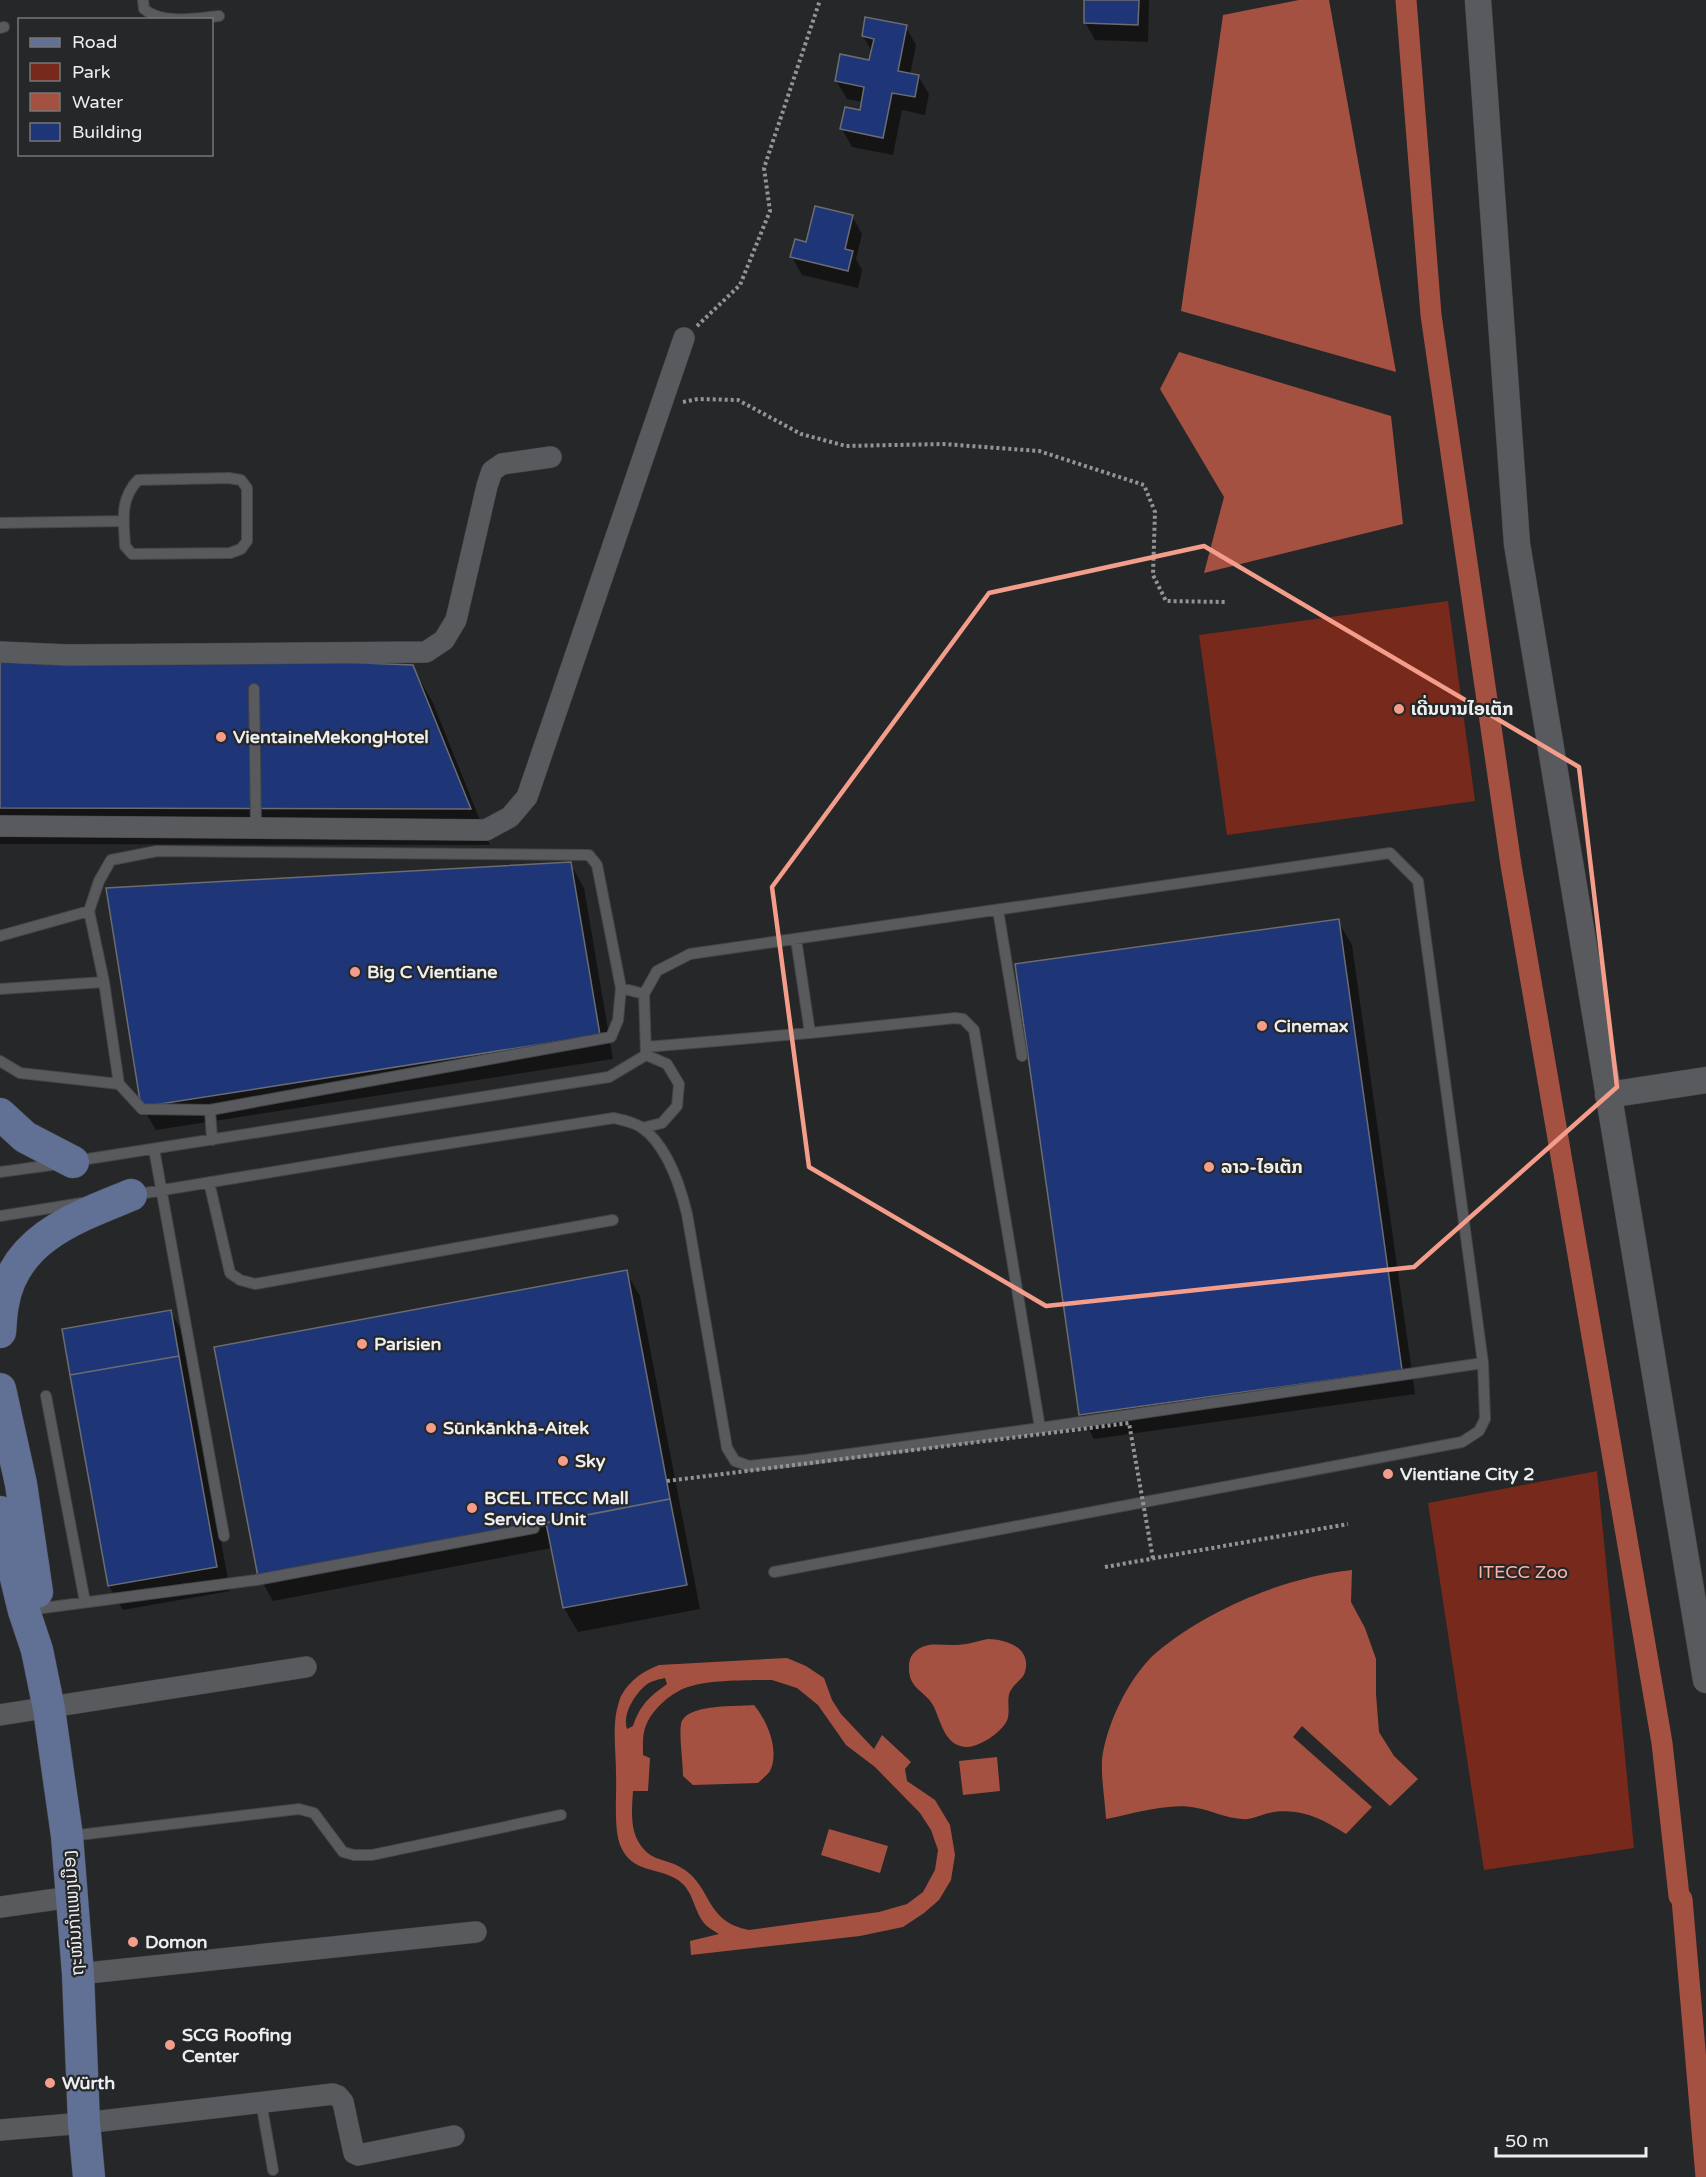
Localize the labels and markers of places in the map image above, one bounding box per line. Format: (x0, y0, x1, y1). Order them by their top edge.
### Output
place label: ເດີ່ນບານໄອເຕັກ (1411, 695, 1513, 720)
marker: ເດີ່ນບານໄອເຕັກ (1392, 702, 1406, 716)
place label: VientaineMekongHotel (233, 726, 429, 748)
marker: VientaineMekongHotel (214, 730, 228, 744)
place label: Big C Vientiane (367, 961, 497, 983)
marker: Big C Vientiane (348, 965, 362, 979)
place label: Cinemax (1274, 1015, 1349, 1037)
marker: Cinemax (1255, 1019, 1269, 1033)
place label: ລາວ-ໄອເຕັກ (1221, 1156, 1303, 1178)
marker: ລາວ-ໄອເຕັກ (1202, 1160, 1216, 1174)
place label: Parisien (374, 1333, 441, 1355)
marker: Parisien (355, 1337, 369, 1351)
place label: Sūnkānkhā-Aitek (443, 1417, 589, 1439)
marker: Sūnkānkhā-Aitek (424, 1421, 438, 1435)
place label: Sky (575, 1450, 606, 1472)
marker: Sky (556, 1454, 570, 1468)
place label: Vientiane City 2 (1400, 1463, 1534, 1485)
marker: Vientiane City 2 (1381, 1467, 1395, 1481)
place label: BCEL ITECC Mall Service Unit (484, 1487, 629, 1530)
marker: BCEL ITECC Mall Service Unit (465, 1501, 479, 1515)
place label: Domon (145, 1931, 208, 1953)
marker: Domon (126, 1935, 140, 1949)
place label: SCG Roofing Center (182, 2024, 292, 2067)
marker: SCG Roofing Center (163, 2038, 177, 2052)
place label: Würth (62, 2072, 115, 2094)
marker: Würth (43, 2076, 57, 2090)

